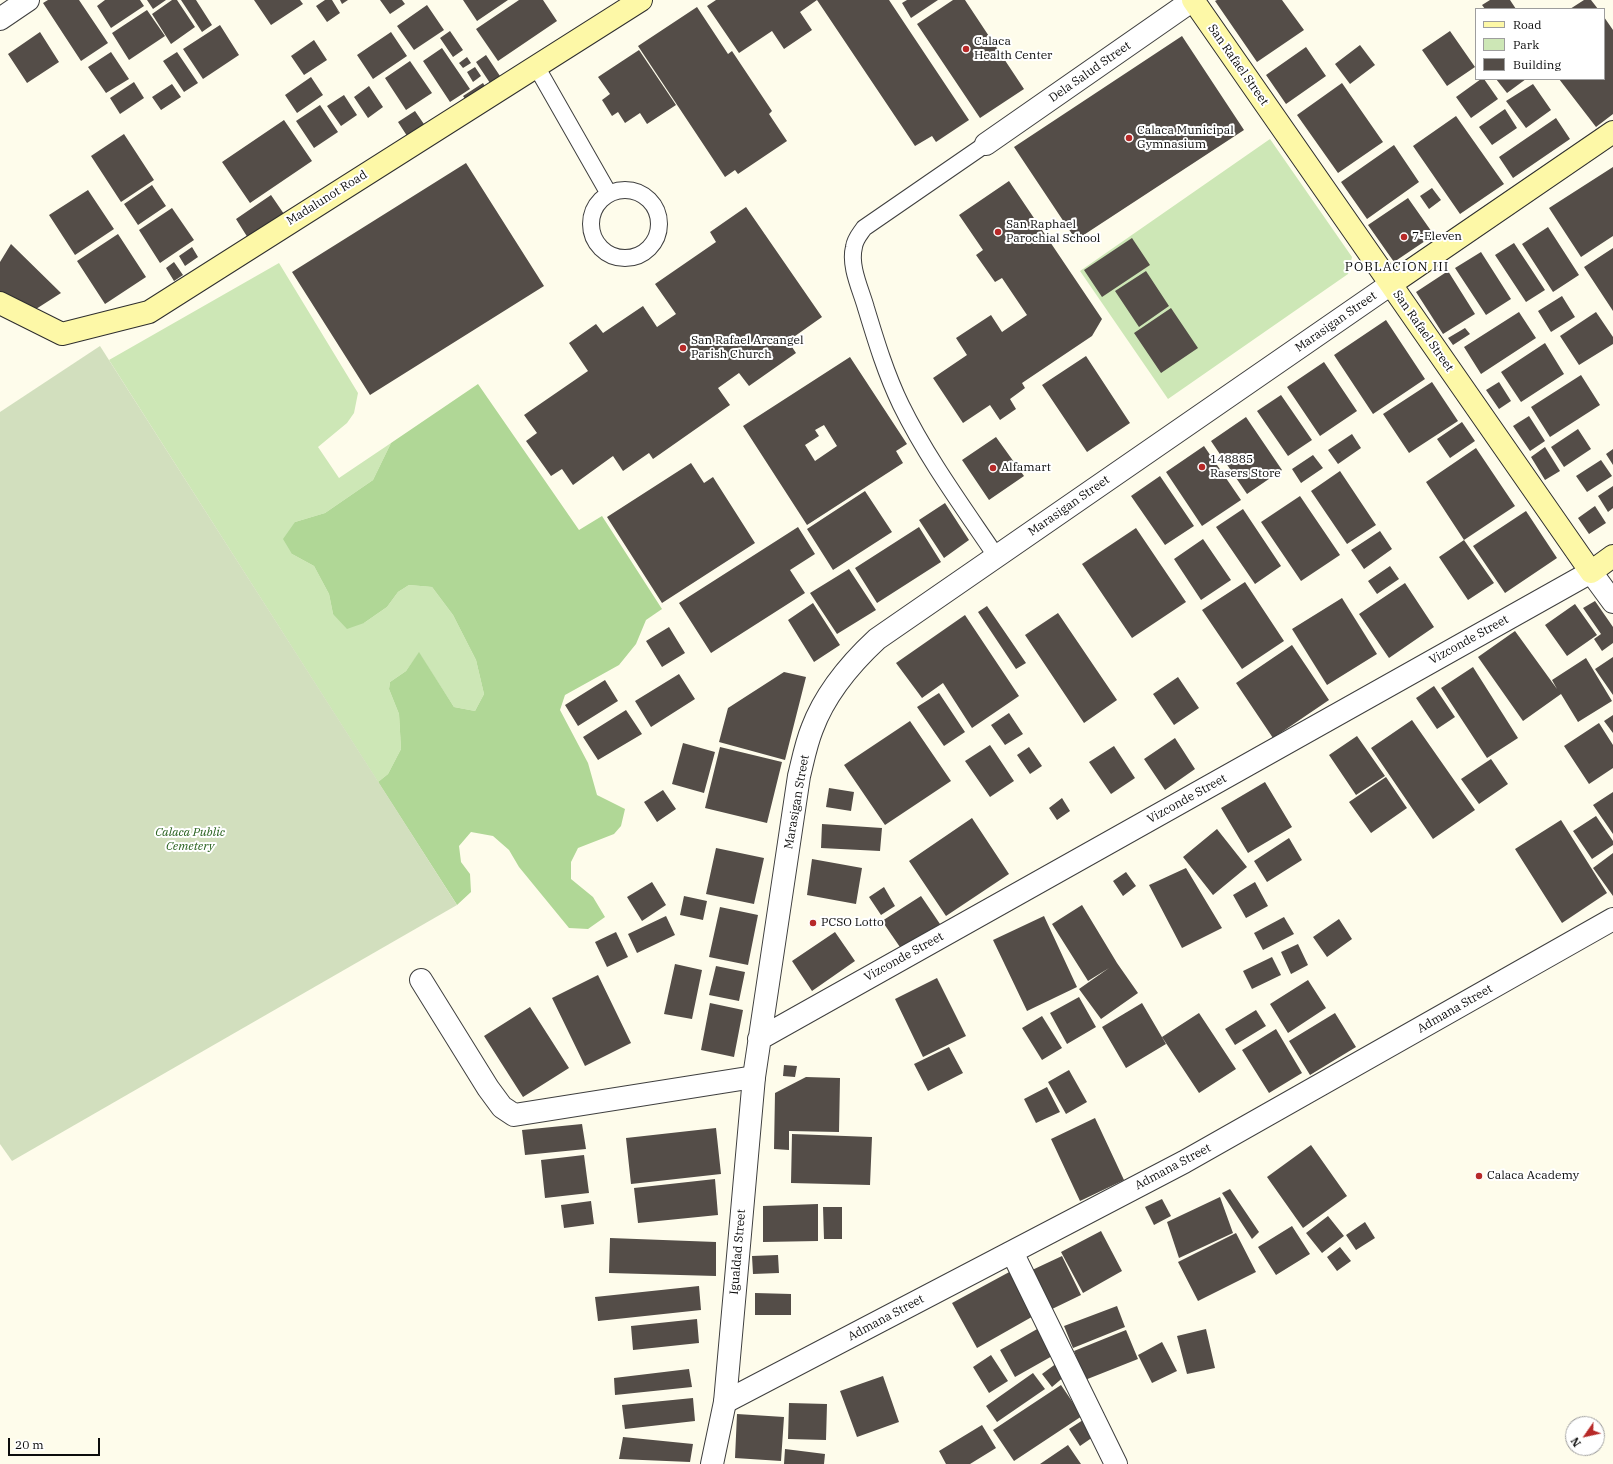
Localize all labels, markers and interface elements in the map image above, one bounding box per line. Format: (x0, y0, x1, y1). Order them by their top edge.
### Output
legend (1475, 8, 1605, 80)
text: Road (1513, 17, 1542, 32)
street label: San Rafael Street (1205, 22, 1271, 108)
place label: Calaca Health Center (974, 35, 1052, 63)
text: Park (1513, 37, 1539, 52)
street label: Dela Salud Street (1046, 38, 1134, 106)
marker: Calaca Health Center (961, 44, 971, 54)
text: Building (1513, 57, 1561, 72)
place label: Calaca Municipal Gymnasium (1137, 124, 1234, 152)
marker: Calaca Municipal Gymnasium (1124, 133, 1134, 143)
street label: Madalunot Road (284, 168, 370, 228)
place label: San Raphael Parochial School (1006, 218, 1100, 246)
marker: San Raphael Parochial School (993, 227, 1003, 237)
place label: 7-Eleven (1412, 230, 1462, 244)
marker: 7-Eleven (1399, 232, 1409, 242)
district label: POBLACION III (1345, 259, 1449, 275)
street label: San Rafael Street (1390, 288, 1456, 374)
street label: Marasigan Street (1293, 289, 1379, 355)
place label: San Rafael Arcangel Parish Church (691, 334, 803, 362)
marker: San Rafael Arcangel Parish Church (678, 343, 688, 353)
place label: 148885 Rasers Store (1210, 453, 1281, 481)
place label: Alfamart (1001, 461, 1051, 475)
marker: 148885 Rasers Store (1197, 462, 1207, 472)
marker: Alfamart (988, 463, 998, 473)
street label: Marasigan Street (1026, 473, 1112, 539)
street label: Vizconde Street (1427, 612, 1511, 668)
street label: Marasigan Street (782, 754, 812, 850)
street label: Vizconde Street (1145, 771, 1229, 827)
park label: Calaca Public Cemetery (155, 826, 225, 854)
place label: PCSO Lotto (821, 916, 884, 930)
marker: PCSO Lotto (808, 918, 818, 928)
street label: Vizconde Street (862, 929, 946, 985)
street label: Admana Street (1415, 982, 1495, 1036)
street label: Admana Street (1132, 1141, 1214, 1193)
place label: Calaca Academy (1487, 1169, 1579, 1183)
marker: Calaca Academy (1474, 1171, 1484, 1181)
street label: Igualdad Street (727, 1209, 749, 1295)
street label: Admana Street (845, 1292, 927, 1344)
north arrow (1565, 1416, 1605, 1456)
scale bar (10, 1430, 102, 1456)
text: N (1568, 1435, 1584, 1450)
text: 20 m (15, 1437, 44, 1452)

